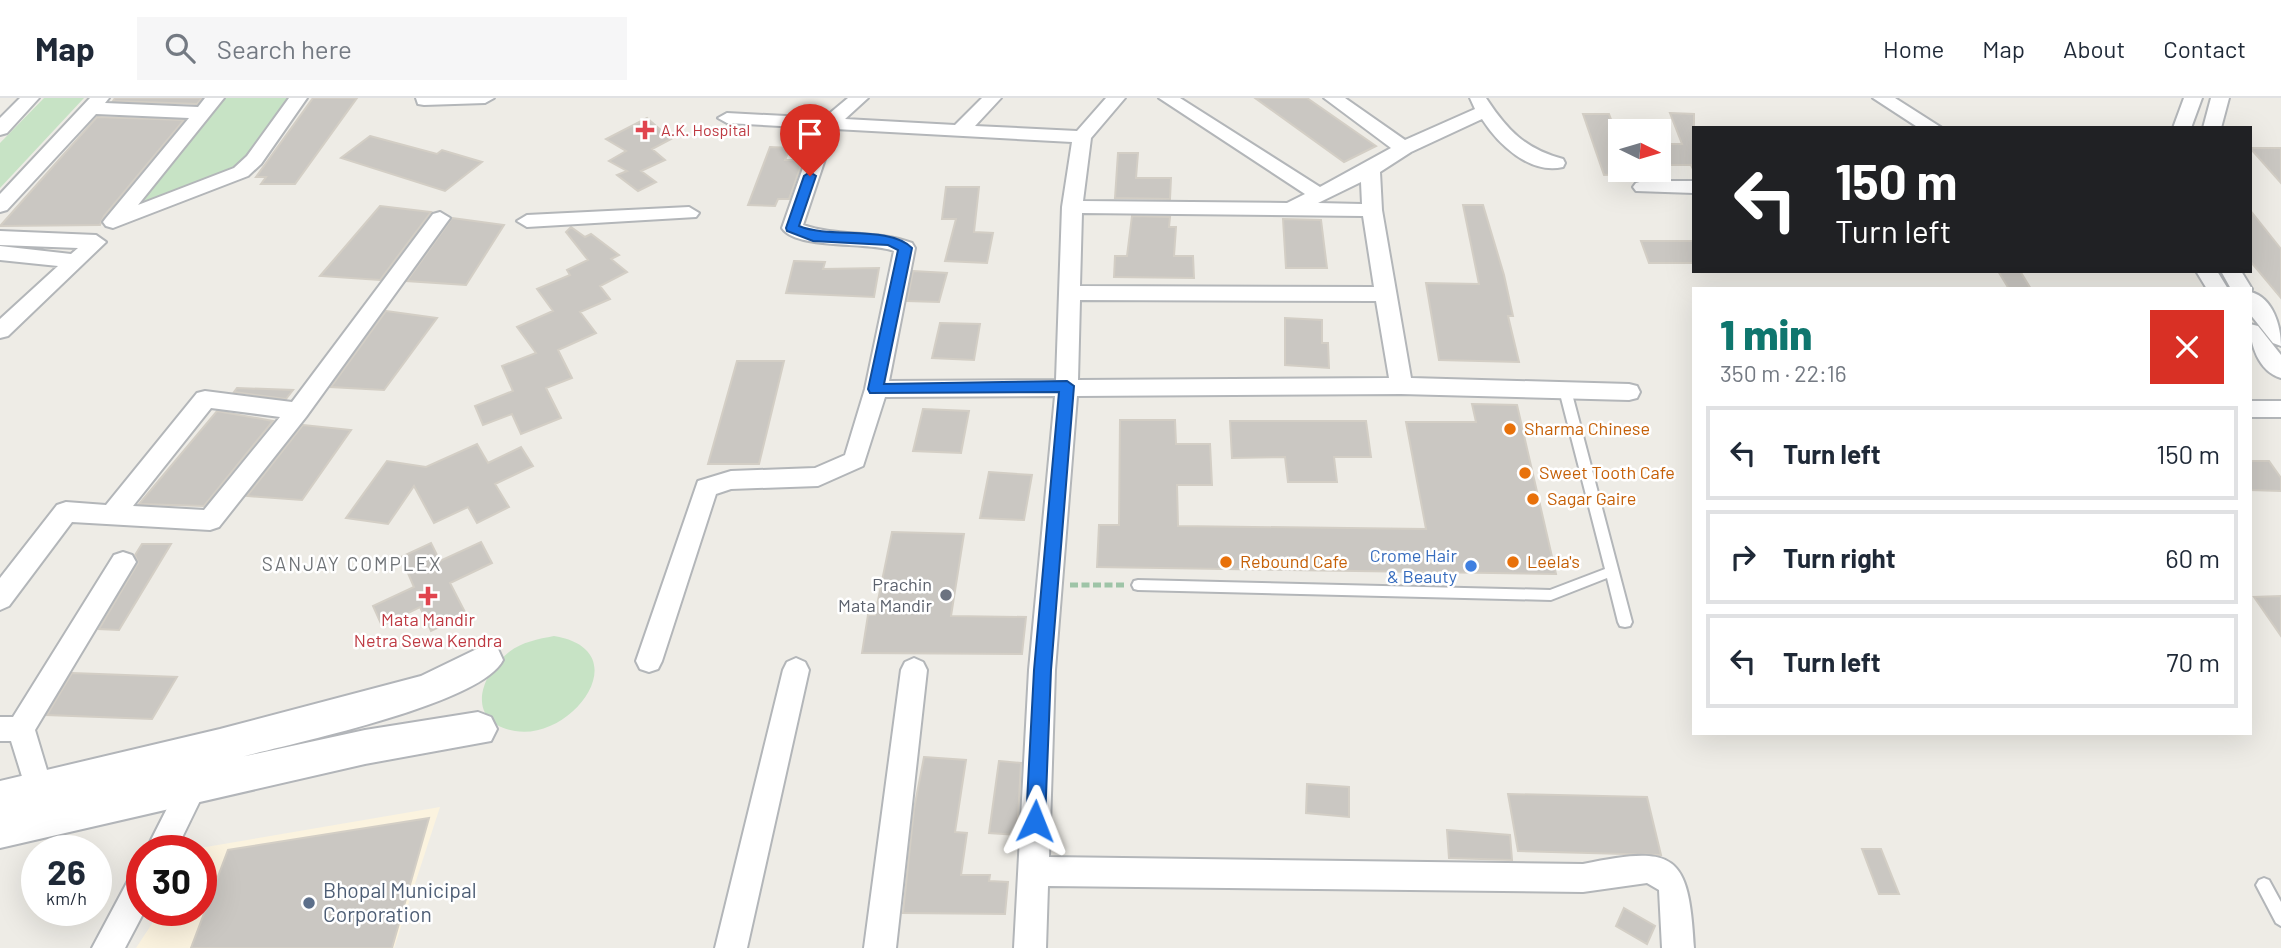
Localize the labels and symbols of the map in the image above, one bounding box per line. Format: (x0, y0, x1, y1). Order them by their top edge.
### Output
pin (780, 104, 840, 176)
north arrow (1608, 119, 1671, 182)
marker: A.K. Hospital (635, 120, 655, 140)
place label: A.K. Hospital (661, 120, 750, 139)
place label: Sharma Chinese (1524, 417, 1650, 439)
marker: Sharma Chinese (1502, 421, 1518, 437)
place label: Sweet Tooth Cafe (1539, 461, 1675, 483)
marker: Sweet Tooth Cafe (1517, 465, 1533, 481)
place label: Sagar Gaire (1547, 487, 1636, 509)
marker: Sagar Gaire (1525, 491, 1541, 507)
place label: Crome Hair & Beauty (1370, 544, 1457, 587)
place label: Rebound Cafe (1240, 550, 1348, 572)
place label: Leela's (1527, 550, 1580, 572)
district label: SANJAY COMPLEX (262, 552, 442, 575)
marker: Rebound Cafe (1218, 554, 1234, 570)
marker: Leela's (1505, 554, 1521, 570)
marker: Crome Hair & Beauty (1463, 558, 1479, 574)
place label: Prachin Mata Mandir (838, 573, 932, 616)
marker: Mata Mandir Netra Sewa Kendra (418, 586, 438, 606)
marker: Prachin Mata Mandir (938, 587, 954, 603)
place label: Mata Mandir Netra Sewa Kendra (354, 608, 502, 651)
position arrow (998, 784, 1072, 858)
speed limit sign: 30 (126, 835, 217, 926)
place label: Bhopal Municipal Corporation (323, 877, 477, 926)
marker: Bhopal Municipal Corporation (301, 895, 317, 911)

